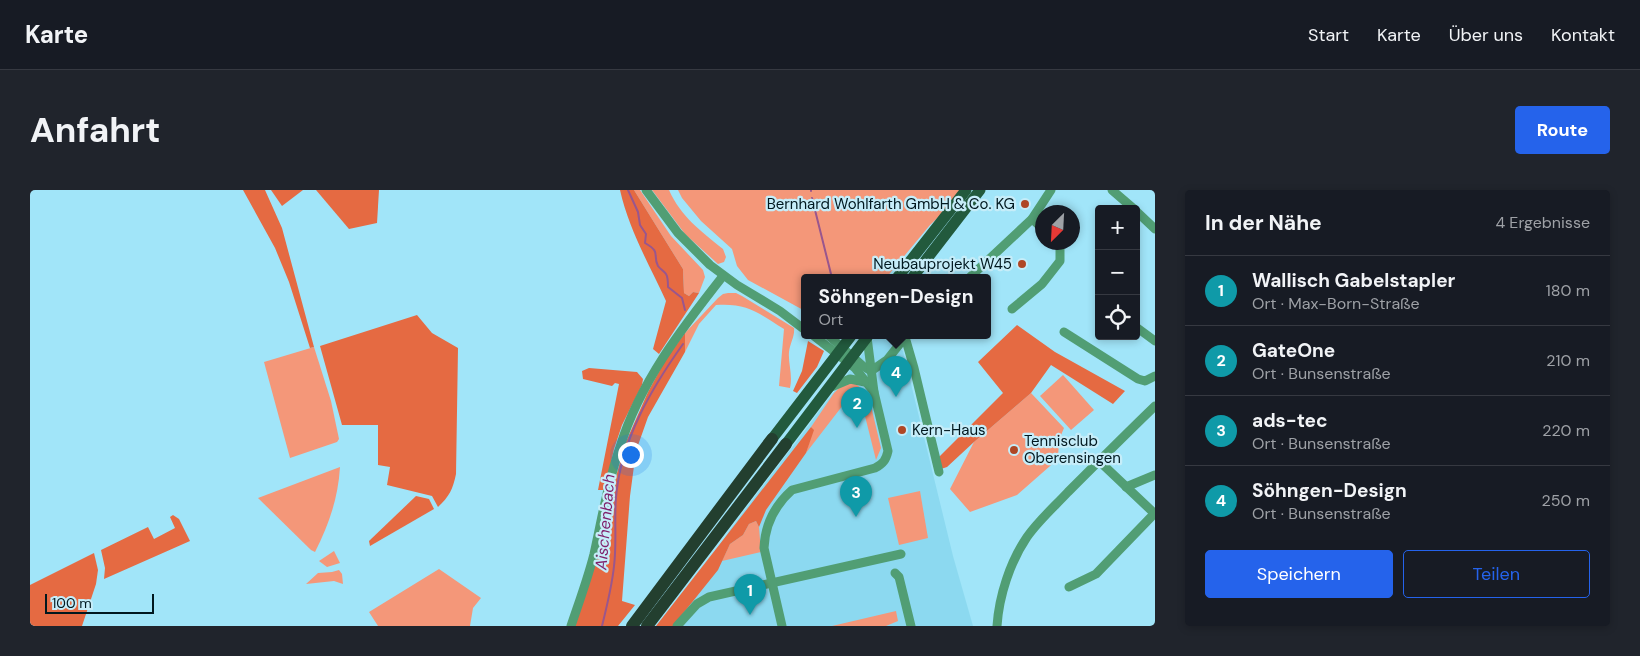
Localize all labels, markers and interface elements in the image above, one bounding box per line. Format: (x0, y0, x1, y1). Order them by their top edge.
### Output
text: Karte (25, 19, 88, 50)
text: Start (1308, 23, 1349, 47)
text: Karte (1377, 23, 1421, 47)
text: Über uns (1449, 23, 1523, 47)
text: Kontakt (1551, 23, 1615, 47)
button: Route (1515, 106, 1610, 154)
text: Anfahrt (30, 107, 160, 153)
place label: Bernhard Wohlfarth GmbH & Co. KG (767, 194, 1015, 214)
marker: Bernhard Wohlfarth GmbH & Co. KG (1019, 198, 1031, 210)
north arrow (1035, 205, 1080, 250)
map controls (1095, 205, 1140, 340)
button: + (1095, 205, 1140, 250)
text: In der Nähe (1205, 209, 1322, 237)
text: 4 Ergebnisse (1495, 212, 1590, 233)
button: − (1095, 250, 1140, 295)
place label: Neubauprojekt W45 (873, 254, 1012, 274)
marker: Neubauprojekt W45 (1016, 258, 1028, 270)
text: Wallisch Gabelstapler (1252, 268, 1455, 293)
popup (801, 274, 991, 339)
text: 1 (1218, 280, 1224, 301)
text: 180 m (1546, 280, 1590, 301)
text: Söhngen-Design (819, 284, 973, 309)
text: Ort · Max-Born-Straße (1252, 293, 1420, 314)
button: locate (1095, 295, 1140, 340)
text: Ort (819, 309, 843, 330)
text: GateOne (1252, 338, 1335, 363)
text: 2 (1216, 350, 1226, 371)
text: 210 m (1546, 350, 1590, 371)
pin: 4 (880, 356, 912, 397)
text: Ort · Bunsenstraße (1252, 363, 1391, 384)
pin: 2 (841, 387, 873, 428)
text: ads-tec (1252, 408, 1328, 433)
place label: Kern-Haus (912, 420, 986, 440)
text: 3 (1216, 420, 1226, 441)
text: 220 m (1542, 420, 1590, 441)
marker: Kern-Haus (896, 424, 908, 436)
place label: Tennisclub Oberensingen (1024, 431, 1121, 468)
text: Ort · Bunsenstraße (1252, 433, 1391, 454)
your location (618, 442, 644, 468)
marker: Tennisclub Oberensingen (1008, 444, 1020, 456)
water label: Aischenbach (590, 473, 620, 572)
pin: 3 (840, 476, 872, 517)
text: Söhngen-Design (1252, 478, 1407, 503)
text: 4 (1216, 490, 1226, 511)
text: 250 m (1542, 490, 1590, 511)
text: Ort · Bunsenstraße (1252, 503, 1391, 524)
button: Speichern (1205, 550, 1393, 598)
button: Teilen (1403, 550, 1590, 598)
pin: 1 (734, 574, 766, 615)
scale bar (45, 591, 154, 614)
text: 100 m (52, 594, 92, 612)

